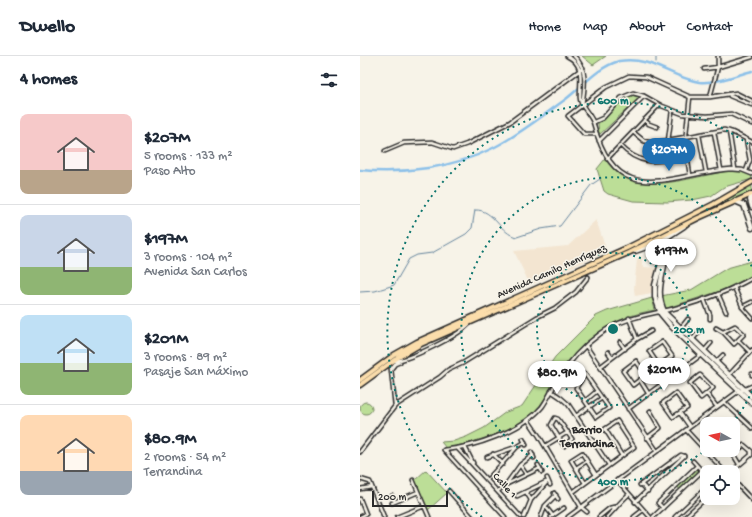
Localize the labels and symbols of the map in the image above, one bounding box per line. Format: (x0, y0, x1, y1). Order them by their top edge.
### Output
text: 600 m (597, 95, 629, 109)
pin: $207M (641, 138, 697, 172)
pin: $197M (643, 239, 699, 273)
street label: Avenida Camilo Henríquez (495, 242, 610, 302)
centre of rings (606, 322, 620, 336)
text: 200 m (674, 324, 705, 338)
pin: $201M (636, 358, 692, 392)
pin: $80.9M (524, 361, 590, 395)
north arrow (700, 417, 740, 457)
district label: Barrio Terrandina (559, 424, 615, 452)
street label: Calle 1 (490, 471, 518, 501)
text: 400 m (597, 476, 629, 490)
scale bar (372, 489, 448, 508)

